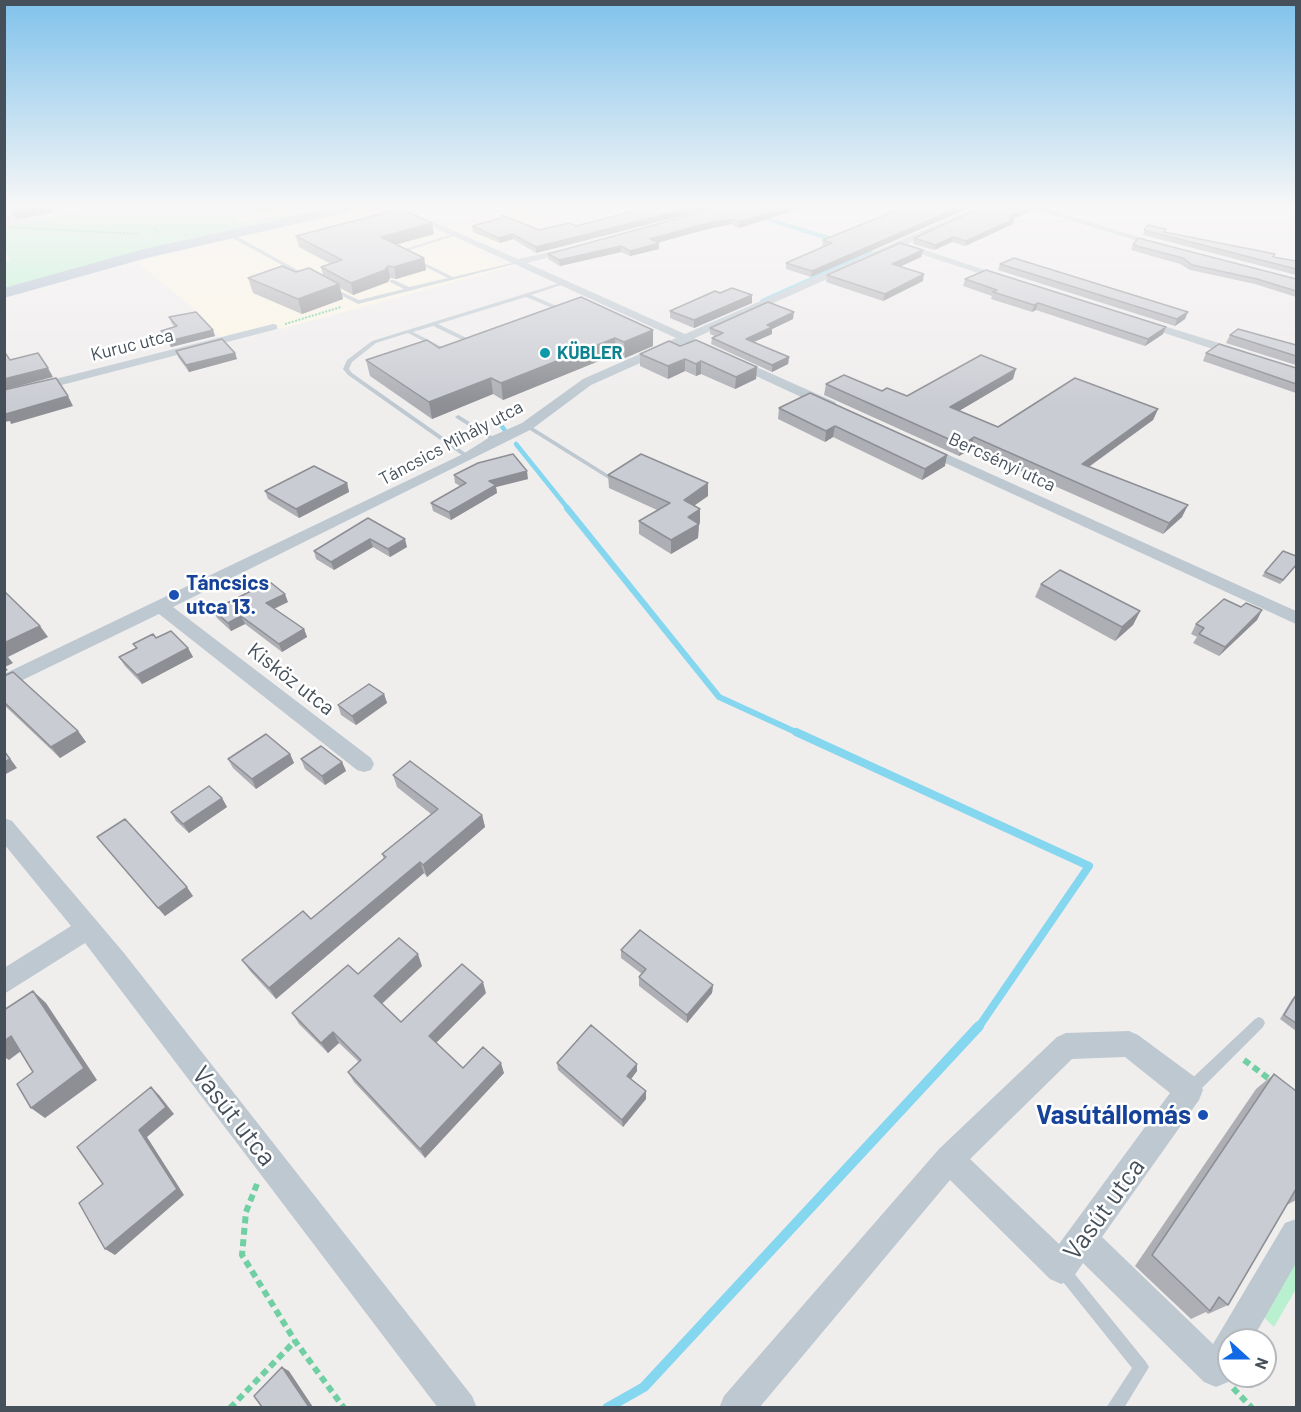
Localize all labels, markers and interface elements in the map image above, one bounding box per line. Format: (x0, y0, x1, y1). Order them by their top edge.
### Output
street label: Kuruc utca (88, 324, 176, 366)
place label: KÜBLER (557, 342, 623, 364)
marker: KÜBLER (538, 346, 552, 360)
street label: Táncsics Mihály utca (375, 396, 527, 490)
street label: Bercsényi utca (945, 428, 1059, 496)
place label: Táncsics utca 13. (186, 570, 269, 620)
marker: Táncsics utca 13. (167, 588, 181, 602)
street label: Kisköz utca (242, 637, 340, 721)
street label: Vasút utca (185, 1060, 283, 1172)
place label: Vasútállomás (1036, 1099, 1191, 1131)
marker: Vasútállomás (1196, 1108, 1210, 1122)
street label: Vasút utca (1057, 1152, 1151, 1266)
north arrow (1217, 1328, 1277, 1388)
text: N (1252, 1356, 1273, 1372)

